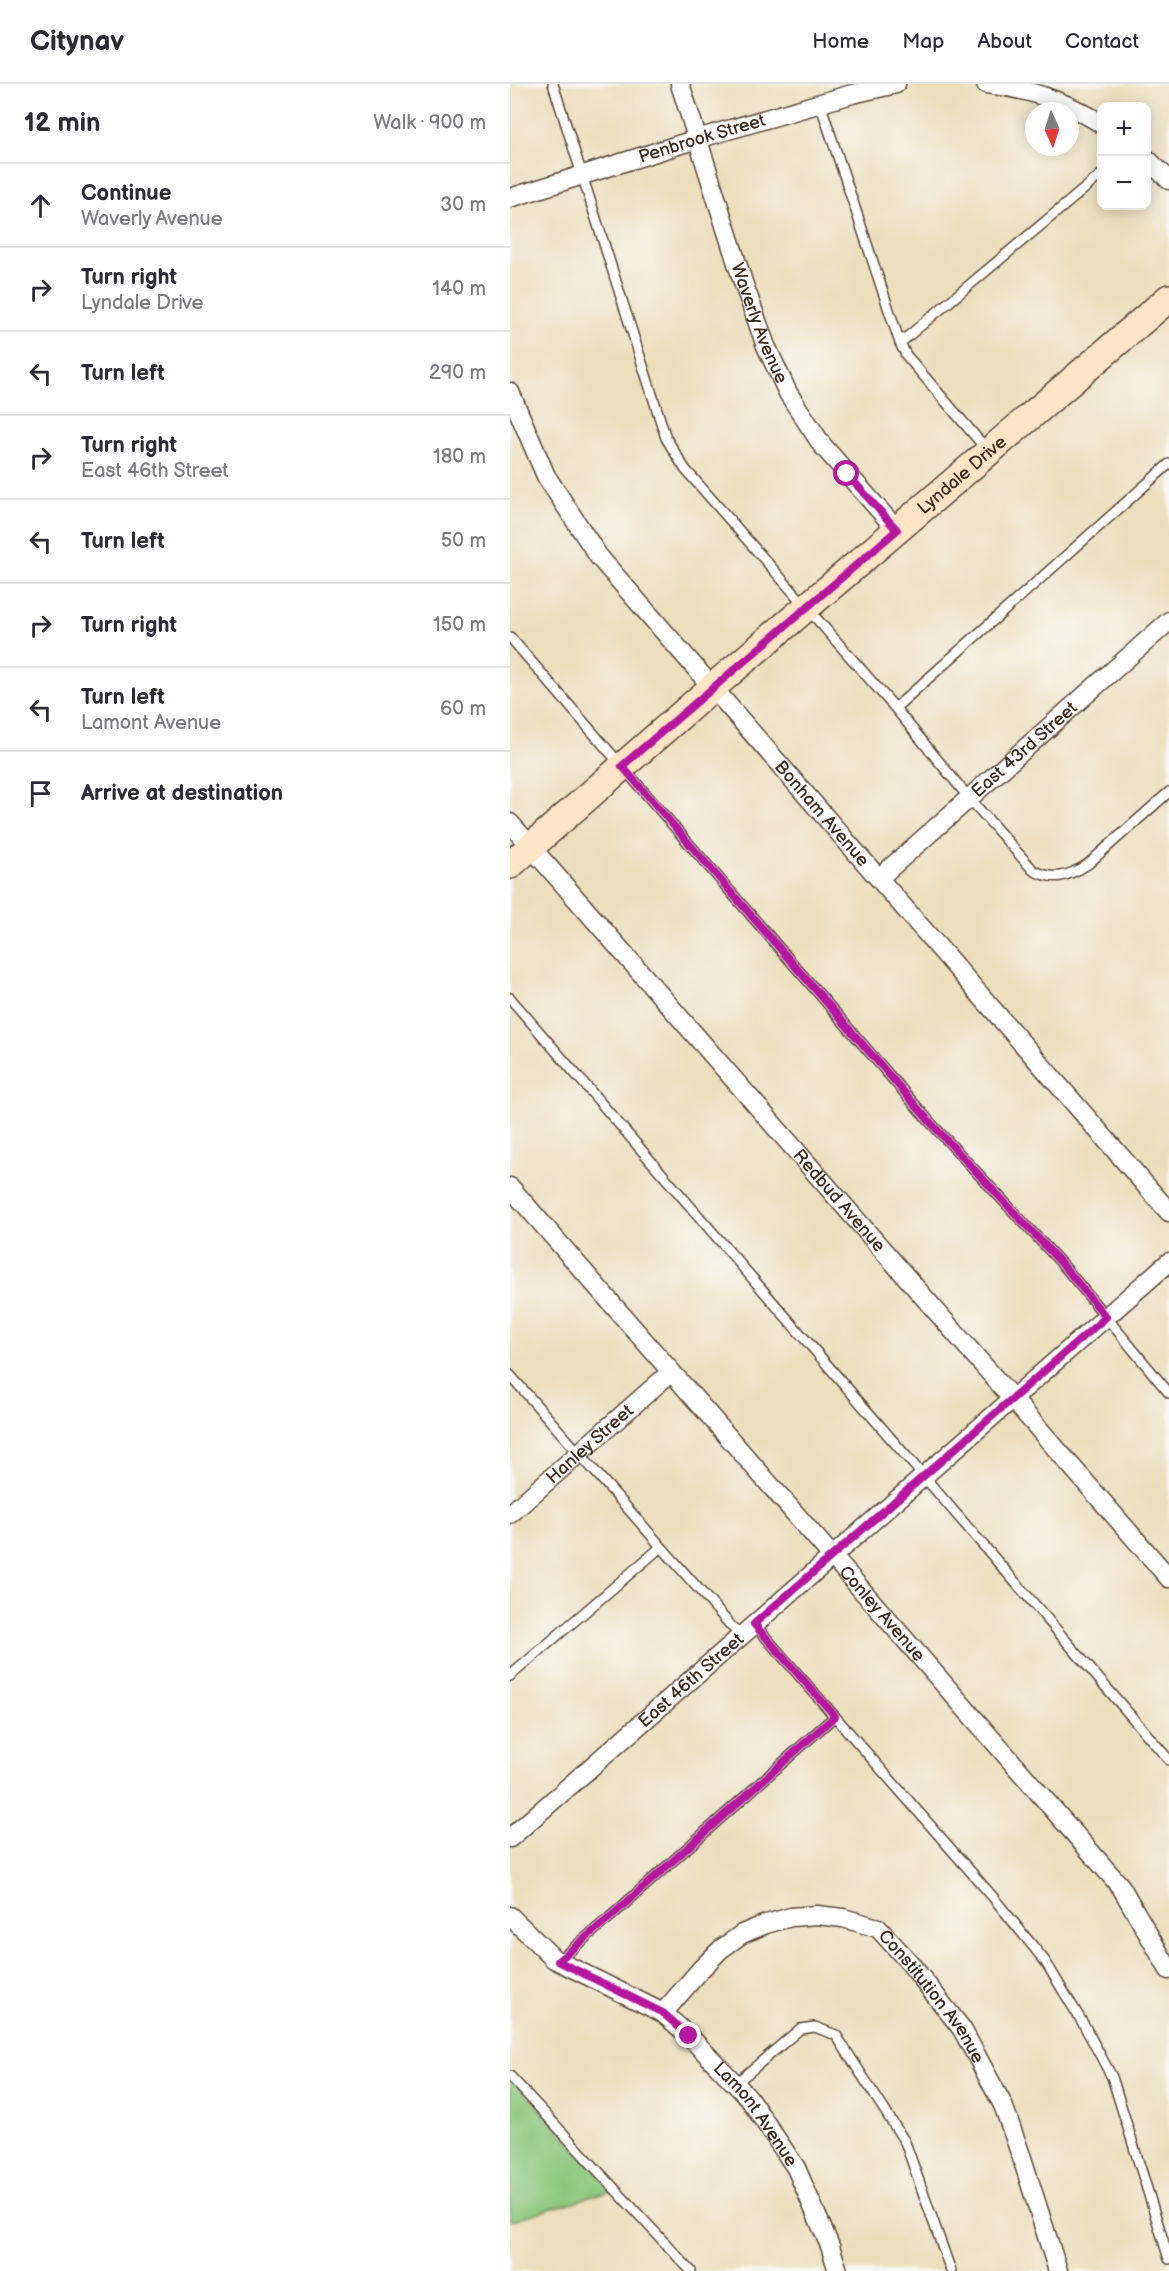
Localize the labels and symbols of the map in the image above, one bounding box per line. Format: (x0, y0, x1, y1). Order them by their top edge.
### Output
north arrow (1025, 102, 1079, 156)
street label: Penbrook Street (636, 110, 768, 168)
street label: Waverly Avenue (727, 260, 792, 387)
street label: Lyndale Drive (913, 431, 1011, 519)
route start (833, 460, 859, 486)
street label: East 43rd Street (967, 697, 1082, 802)
street label: Bonham Avenue (770, 757, 874, 871)
street label: Redbud Avenue (789, 1145, 890, 1257)
street label: Hanley Street (542, 1400, 638, 1488)
street label: Conley Avenue (834, 1562, 929, 1666)
street label: East 46th Street (634, 1629, 748, 1732)
street label: Constitution Avenue (874, 1926, 989, 2067)
route end (675, 2022, 701, 2048)
street label: Lamont Avenue (709, 2058, 802, 2171)

